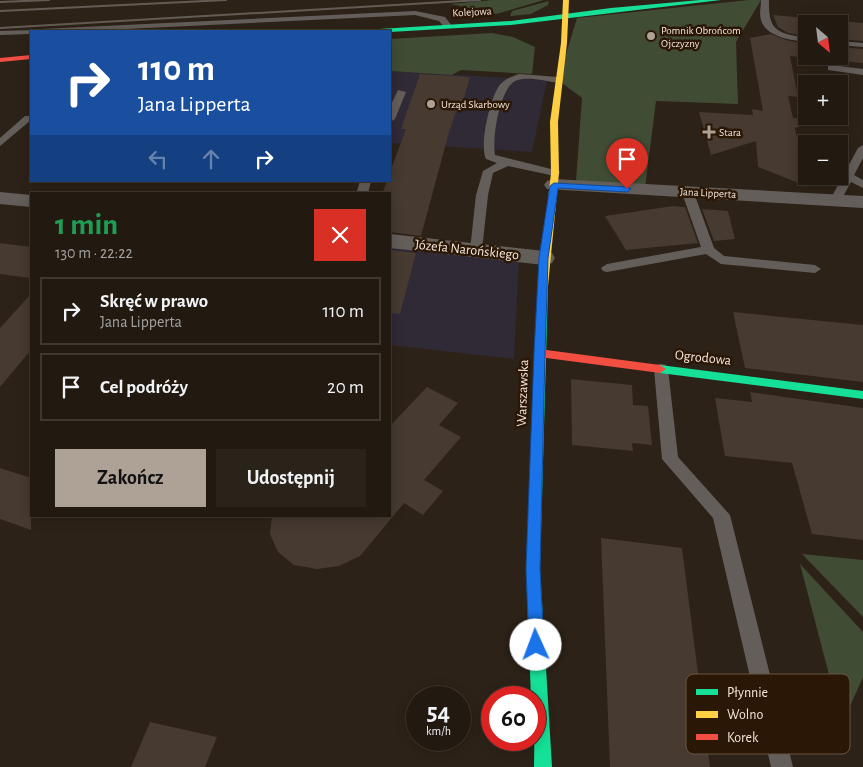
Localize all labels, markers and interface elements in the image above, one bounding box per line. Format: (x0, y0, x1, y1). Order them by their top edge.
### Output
street label: Kolejowa (452, 5, 492, 19)
north arrow (798, 15, 848, 65)
map controls (798, 15, 848, 185)
place label: Pomnik Obrońcom Ojczyzny (661, 25, 741, 49)
marker: Pomnik Obrońcom Ojczyzny (645, 30, 657, 42)
icon: right (55, 50, 120, 115)
text: 110 m (138, 52, 215, 87)
button: + (798, 75, 848, 125)
text: Jana Lipperta (138, 93, 251, 115)
marker: Urząd Skarbowy (425, 98, 437, 110)
place label: Urząd Skarbowy (441, 99, 510, 110)
marker: Stara (703, 126, 715, 138)
place label: Stara (719, 127, 741, 138)
button: − (798, 135, 848, 185)
pin (606, 138, 648, 189)
icon: left (144, 145, 172, 173)
icon: ahead (197, 145, 225, 173)
icon: right (250, 145, 278, 173)
icon: arrive (613, 145, 641, 173)
street label: Jana Lipperta (680, 186, 736, 200)
button: close (314, 209, 366, 261)
text: 1 min (55, 210, 118, 240)
street label: Józefa Narońskiego (414, 238, 520, 262)
text: 130 m · 22:22 (55, 245, 133, 261)
text: Skręć w prawo (100, 292, 208, 311)
icon: right (57, 297, 85, 325)
text: 110 m (323, 302, 364, 321)
text: Jana Lipperta (100, 314, 182, 330)
street label: Ogrodowa (674, 348, 732, 368)
street label: Warszawska (515, 359, 531, 427)
icon: arrive (57, 373, 85, 401)
text: Cel podróży (100, 378, 188, 397)
text: 20 m (327, 378, 364, 397)
button: Zakończ (55, 449, 206, 507)
button: Udostępnij (216, 449, 366, 507)
position arrow (509, 618, 561, 670)
legend (686, 674, 850, 754)
speed limit sign: 60 (481, 686, 546, 751)
text: Płynnie (727, 686, 768, 700)
text: 54 (427, 700, 450, 725)
text: Wolno (727, 708, 763, 722)
text: km/h (426, 725, 451, 737)
text: Korek (727, 731, 759, 745)

